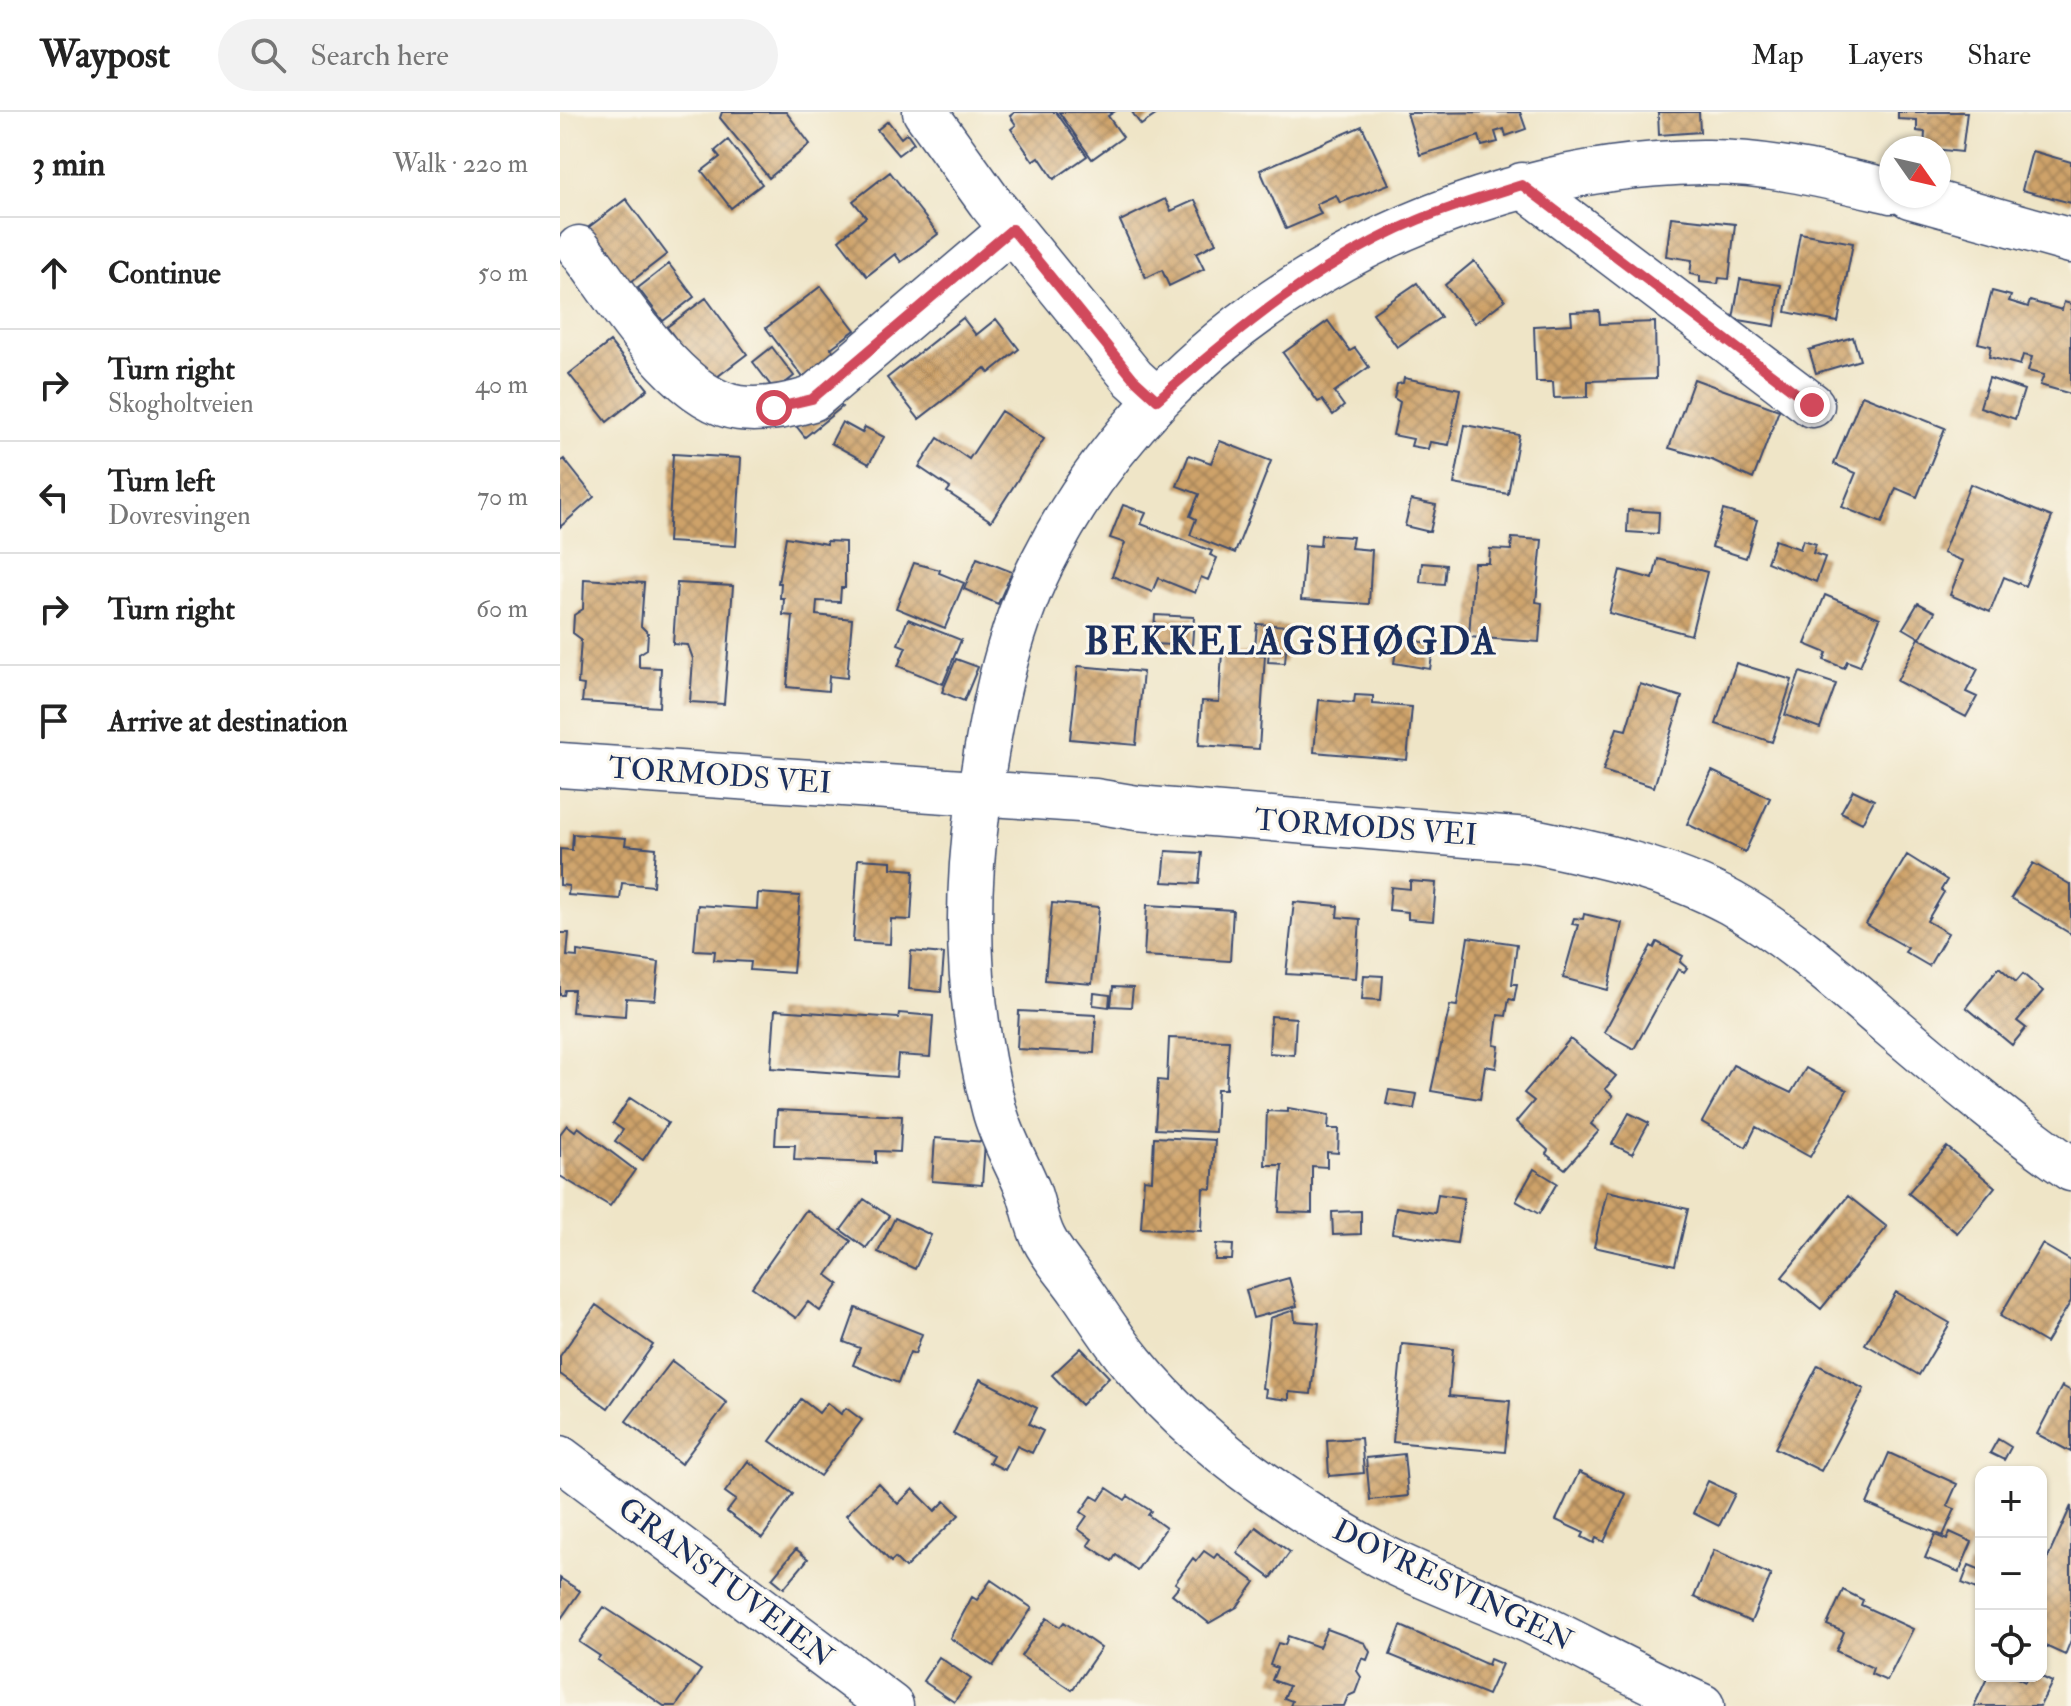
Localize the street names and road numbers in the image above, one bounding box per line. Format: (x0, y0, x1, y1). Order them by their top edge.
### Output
street label: TORMODS VEI (607, 749, 832, 802)
street label: TORMODS VEI (1253, 801, 1478, 854)
street label: GRANSTUVEIEN (611, 1489, 841, 1675)
street label: DOVRESVINGEN (1327, 1511, 1579, 1660)

